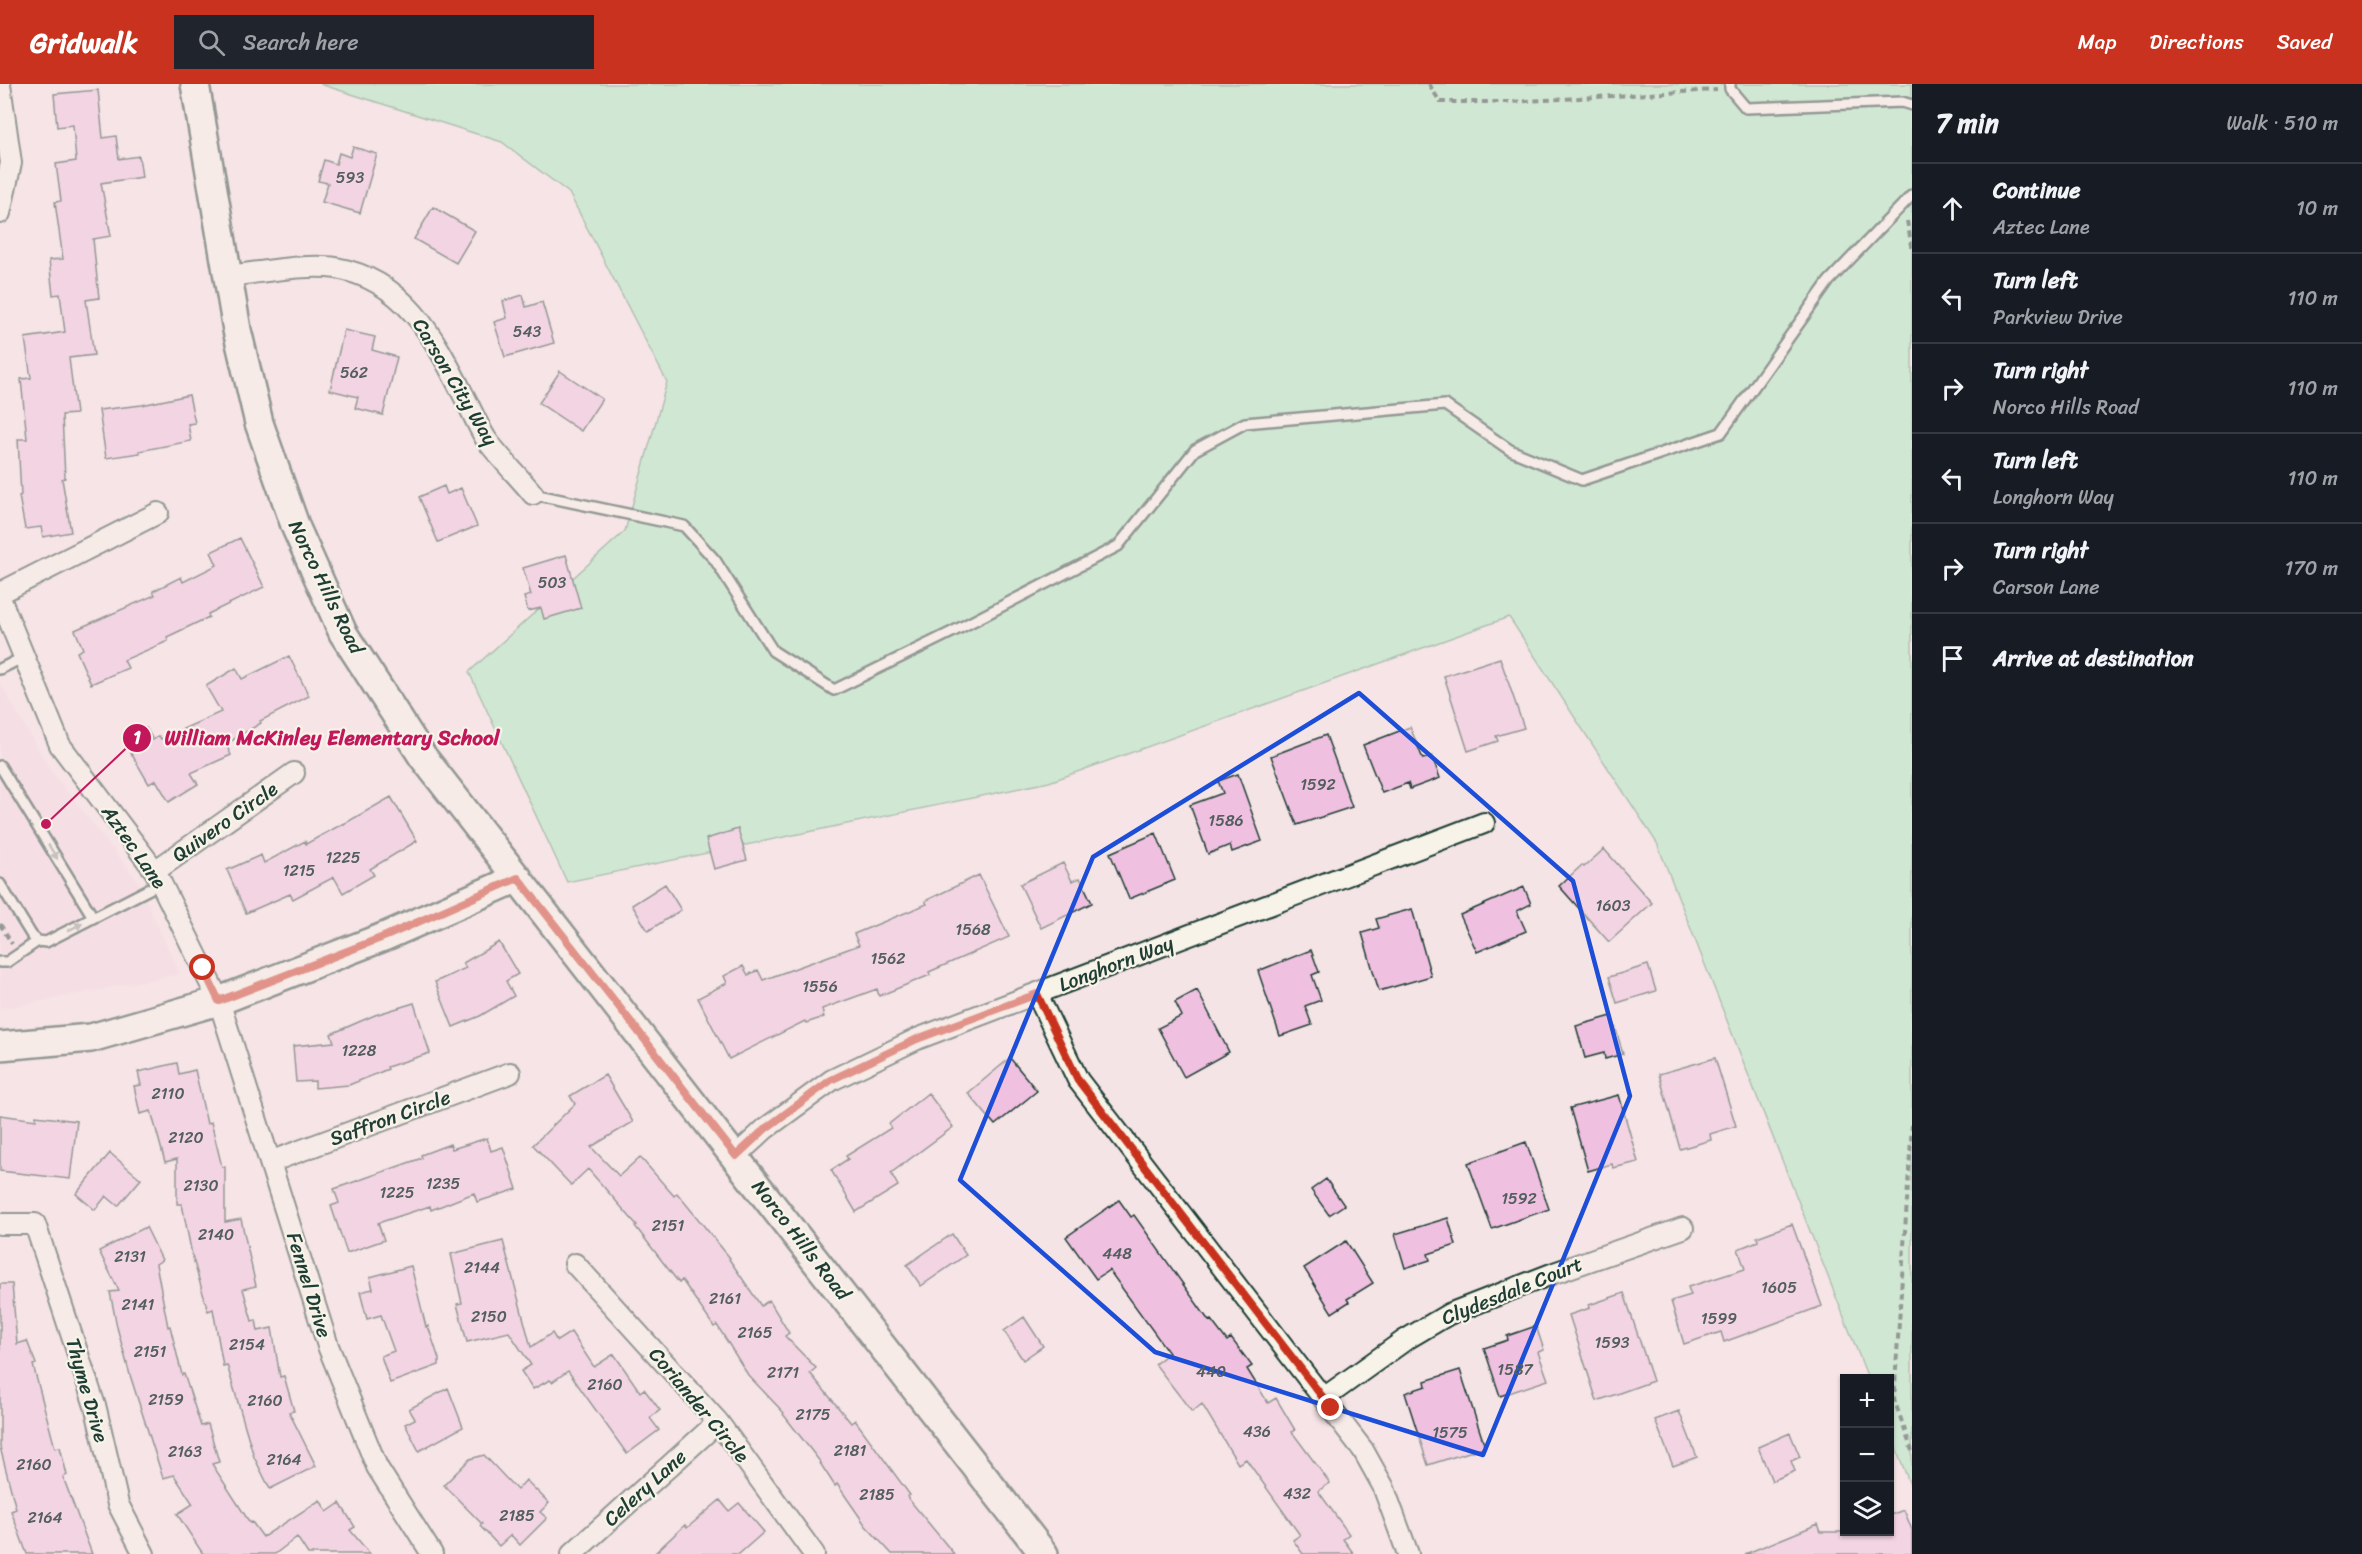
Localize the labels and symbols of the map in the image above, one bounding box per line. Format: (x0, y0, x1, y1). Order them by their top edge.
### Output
house number: 593 (336, 163, 364, 192)
street label: Carson City Way (403, 311, 508, 454)
house number: 543 (513, 317, 541, 346)
house number: 562 (340, 358, 368, 387)
street label: Norco Hills Road (278, 514, 374, 661)
house number: 503 (538, 568, 567, 597)
callout: William McKinley Elementary School (122, 718, 512, 757)
text: William McKinley Elementary School (164, 719, 501, 757)
text: 1 (133, 722, 141, 754)
house number: 1592 (1300, 770, 1336, 799)
street label: Quivero Circle (164, 772, 286, 872)
street label: Aztec Lane (91, 797, 176, 897)
house number: 1586 (1208, 806, 1244, 835)
one-way arrow (47, 843, 58, 860)
house number: 1225 (325, 843, 361, 872)
house number: 1215 (283, 856, 316, 885)
house number: 1603 (1596, 891, 1631, 920)
house number: 1568 (955, 915, 991, 944)
one-way arrow (67, 922, 84, 932)
street label: Longhorn Way (1053, 926, 1179, 1002)
house number: 1562 (871, 944, 905, 973)
route start (189, 954, 215, 980)
house number: 1556 (802, 972, 838, 1001)
house number: 1228 (342, 1036, 377, 1065)
house number: 2110 (151, 1079, 185, 1108)
street label: Saffron Circle (324, 1080, 456, 1156)
house number: 2120 (168, 1123, 204, 1152)
house number: 1235 (426, 1169, 461, 1198)
house number: 2130 (184, 1171, 219, 1200)
street label: Norco Hills Road (742, 1172, 861, 1309)
house number: 1225 (379, 1178, 415, 1207)
house number: 1592 (1501, 1184, 1537, 1213)
house number: 2151 (652, 1211, 684, 1240)
house number: 2140 (198, 1220, 234, 1249)
street label: Fennel Drive (276, 1228, 342, 1342)
house number: 448 (1102, 1239, 1132, 1268)
house number: 2131 (114, 1242, 146, 1271)
street label: Clydesdale Court (1436, 1247, 1588, 1335)
house number: 2144 (464, 1253, 500, 1282)
house number: 1605 (1761, 1273, 1797, 1302)
house number: 2161 (709, 1284, 741, 1313)
house number: 2141 (122, 1290, 155, 1319)
house number: 2150 (471, 1302, 507, 1331)
house number: 1599 (1701, 1304, 1737, 1333)
house number: 2165 (738, 1318, 773, 1347)
house number: 1593 (1594, 1328, 1630, 1357)
house number: 2154 (229, 1330, 265, 1359)
street label: Thyme Drive (55, 1334, 119, 1447)
house number: 2151 (134, 1337, 166, 1366)
street label: Coriander Circle (640, 1339, 759, 1471)
house number: 1587 (1497, 1355, 1534, 1384)
house number: 440 (1196, 1357, 1226, 1386)
house number: 2171 (767, 1358, 799, 1387)
house number: 2160 (587, 1370, 623, 1399)
house number: 2159 (148, 1385, 184, 1414)
house number: 2160 (247, 1386, 283, 1415)
route end (1317, 1394, 1343, 1420)
house number: 2175 (795, 1400, 831, 1429)
house number: 436 (1243, 1417, 1271, 1446)
house number: 1575 (1432, 1418, 1468, 1447)
house number: 2181 (834, 1436, 866, 1465)
house number: 2163 (168, 1437, 202, 1466)
street label: Celery Lane (595, 1441, 695, 1535)
house number: 2164 (266, 1445, 302, 1474)
house number: 2160 (16, 1450, 52, 1479)
house number: 432 (1283, 1479, 1311, 1508)
house number: 2185 (859, 1480, 895, 1509)
house number: 2185 (499, 1501, 535, 1530)
house number: 2164 (27, 1503, 63, 1532)

